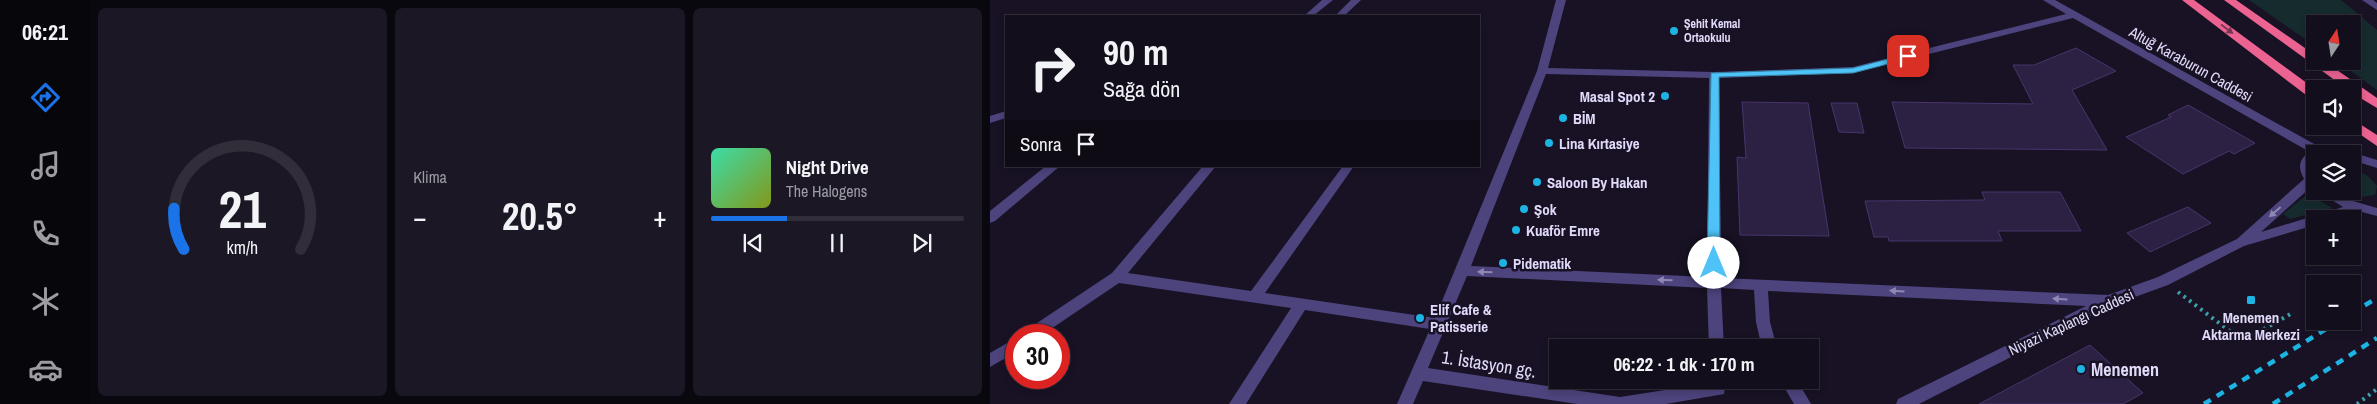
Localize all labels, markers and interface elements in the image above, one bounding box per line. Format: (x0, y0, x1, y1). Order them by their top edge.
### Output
north arrow (2306, 15, 2361, 70)
map controls (2306, 15, 2361, 330)
place label: Şehit Kemal Ortaokulu (1684, 16, 1741, 46)
text: 06:21 (22, 17, 68, 47)
street label: Altuğ Karaburun Caddesi (2125, 21, 2256, 107)
one-way arrow (2220, 24, 2234, 34)
marker: Şehit Kemal Ortaokulu (1668, 25, 1680, 37)
text: 90 m (1103, 29, 1168, 76)
icon: right (1020, 35, 1085, 100)
pin (1887, 35, 1929, 77)
icon: arrive (1894, 42, 1922, 70)
text: Sağa dön (1103, 74, 1180, 104)
icon: directions (28, 80, 63, 115)
button: sound (2306, 80, 2361, 135)
place label: Masal Spot 2 (1580, 86, 1655, 107)
marker: Masal Spot 2 (1659, 90, 1671, 102)
place label: BİM (1573, 108, 1596, 129)
marker: BİM (1557, 112, 1569, 124)
icon: arrive (1072, 130, 1100, 158)
text: Sonra (1020, 131, 1062, 157)
place label: Lina Kırtasiye (1559, 133, 1640, 154)
marker: Lina Kırtasiye (1543, 137, 1555, 149)
button: layers (2306, 145, 2361, 200)
icon: music (28, 148, 63, 183)
text: Night Drive (786, 154, 869, 180)
text: Klima (413, 166, 447, 188)
place label: Saloon By Hakan (1547, 172, 1648, 193)
text: 21 (219, 174, 267, 244)
marker: Saloon By Hakan (1531, 176, 1543, 188)
text: The Halogens (786, 180, 867, 202)
text: 20.5° (502, 191, 578, 242)
text: − (413, 198, 427, 236)
text: + (653, 198, 667, 236)
place label: Şok (1534, 199, 1557, 220)
marker: Şok (1518, 203, 1530, 215)
one-way arrow (2269, 206, 2281, 217)
button: + (2306, 210, 2361, 265)
icon: phone (28, 216, 63, 251)
place label: Kuaför Emre (1526, 220, 1600, 241)
marker: Kuaför Emre (1510, 224, 1522, 236)
icon: previous (739, 229, 767, 257)
icon: pause (823, 229, 851, 257)
icon: next (908, 229, 936, 257)
text: km/h (227, 236, 259, 260)
position arrow (1687, 236, 1739, 288)
place label: Pidematik (1513, 253, 1571, 274)
marker: Pidematik (1497, 257, 1509, 269)
one-way arrow (1477, 268, 1493, 276)
one-way arrow (1657, 275, 1673, 283)
button: − (2306, 275, 2361, 330)
icon: climate (28, 284, 63, 319)
street label: Niyazi Kaplangı Caddesi (2005, 284, 2137, 360)
one-way arrow (1889, 286, 1905, 294)
one-way arrow (2051, 294, 2067, 302)
marker: Menemen Aktarma Merkezi (2245, 294, 2257, 306)
place label: Elif Cafe & Patisserie (1430, 299, 1492, 337)
place label: Menemen Aktarma Merkezi (2202, 307, 2300, 345)
marker: Elif Cafe & Patisserie (1414, 312, 1426, 324)
speed limit sign: 30 (1005, 324, 1070, 389)
street label: 1. İstasyon gç. (1440, 344, 1538, 384)
text: 06:22 · 1 dk · 170 m (1613, 351, 1755, 377)
icon: car (28, 352, 63, 387)
place label: Menemen (2091, 357, 2159, 382)
marker: Menemen (2075, 363, 2087, 375)

